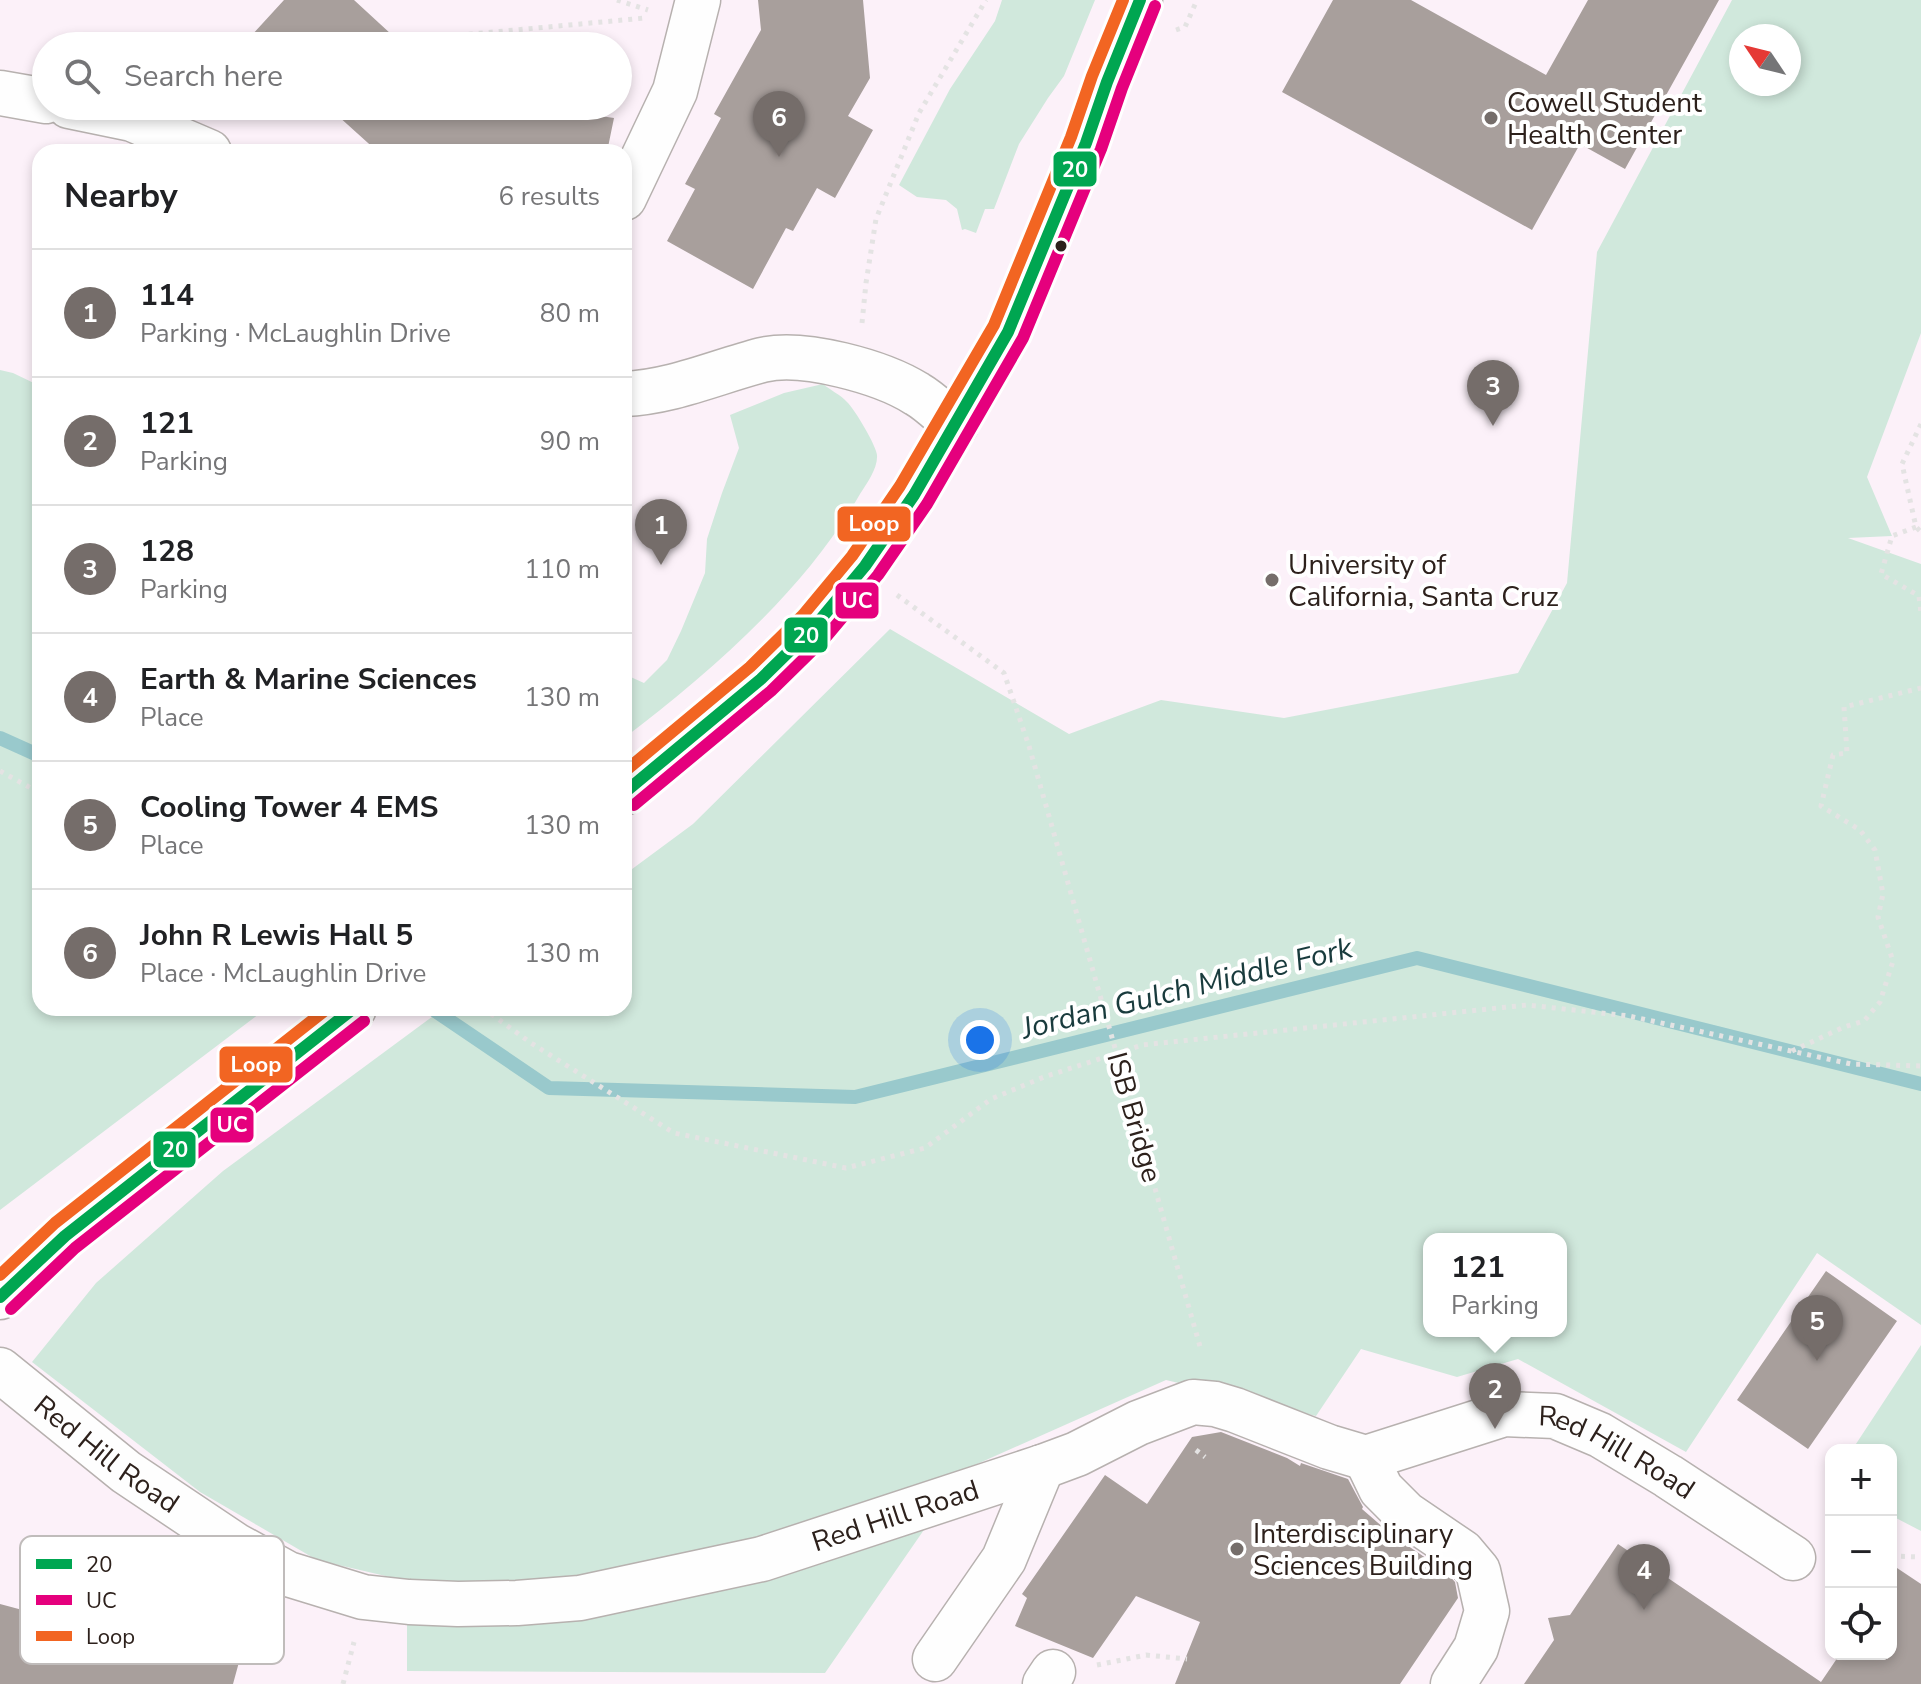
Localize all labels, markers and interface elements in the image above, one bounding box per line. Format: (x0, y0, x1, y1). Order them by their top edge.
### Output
north arrow (1729, 24, 1801, 96)
search box (32, 32, 632, 120)
icon: search (60, 54, 104, 98)
text: Search here (124, 56, 283, 97)
place label: Cowell Student Health Center (1507, 84, 1702, 154)
pin: 6 (753, 91, 805, 157)
marker: Cowell Student Health Center (1482, 109, 1500, 127)
line badge: 20 (1052, 150, 1098, 188)
text: 20 (1062, 155, 1088, 185)
text: Nearby (64, 173, 178, 219)
text: 6 results (499, 179, 600, 214)
unlabelled marker (1053, 238, 1069, 254)
text: 114 (140, 275, 194, 316)
text: 1 (82, 296, 98, 331)
text: 80 m (540, 296, 600, 331)
text: Parking · McLaughlin Drive (140, 316, 451, 351)
pin: 3 (1467, 360, 1519, 426)
text: 121 (140, 403, 194, 444)
text: 2 (82, 424, 98, 459)
text: 90 m (540, 424, 600, 459)
text: Parking (140, 444, 228, 479)
pin: 1 (635, 499, 687, 565)
line badge: Loop (836, 505, 912, 543)
text: Loop (849, 509, 899, 539)
text: 128 (140, 531, 194, 572)
place label: University of California, Santa Cruz (1288, 546, 1559, 616)
text: 3 (82, 552, 98, 587)
text: 110 m (524, 552, 600, 587)
marker: University of California, Santa Cruz (1263, 571, 1281, 589)
text: Parking (140, 572, 228, 607)
line badge: UC (834, 581, 880, 620)
text: UC (841, 586, 873, 616)
line badge: 20 (783, 616, 829, 654)
text: 20 (793, 621, 819, 651)
text: Earth & Marine Sciences (140, 659, 477, 700)
text: 4 (82, 680, 98, 715)
text: 130 m (524, 680, 600, 715)
text: Place (140, 700, 204, 735)
text: Cooling Tower 4 EMS (140, 787, 439, 828)
text: 5 (82, 808, 98, 843)
text: 130 m (524, 808, 600, 843)
text: Place (140, 828, 204, 863)
text: John R Lewis Hall 5 (140, 915, 413, 956)
water label: Jordan Gulch Middle Fork (1016, 927, 1358, 1050)
text: 6 (82, 936, 98, 971)
text: 130 m (524, 936, 600, 971)
text: Place · McLaughlin Drive (140, 956, 426, 991)
your location (960, 1020, 1000, 1060)
line badge: Loop (218, 1045, 294, 1084)
street label: ISB Bridge (1097, 1048, 1171, 1187)
text: Loop (231, 1050, 281, 1080)
line badge: UC (209, 1106, 255, 1144)
text: UC (216, 1110, 248, 1140)
line badge: 20 (152, 1130, 197, 1169)
text: 20 (162, 1135, 188, 1165)
popup (1423, 1233, 1567, 1337)
text: 121 (1451, 1247, 1505, 1288)
text: Parking (1451, 1288, 1539, 1323)
pin: 5 (1791, 1295, 1843, 1361)
pin: 2 (1469, 1363, 1521, 1429)
street label: Red Hill Road (26, 1387, 186, 1522)
street label: Red Hill Road (1538, 1397, 1702, 1509)
map controls (1825, 1444, 1897, 1660)
button: + (1825, 1444, 1897, 1516)
street label: Red Hill Road (807, 1471, 984, 1561)
place label: Interdisciplinary Sciences Building (1253, 1515, 1473, 1585)
button: − (1825, 1516, 1897, 1588)
legend (20, 1536, 284, 1664)
marker: Interdisciplinary Sciences Building (1228, 1540, 1246, 1558)
pin: 4 (1618, 1544, 1670, 1610)
text: 20 (86, 1550, 112, 1580)
text: UC (86, 1586, 117, 1616)
button: locate (1825, 1588, 1897, 1660)
text: Loop (86, 1622, 135, 1652)

